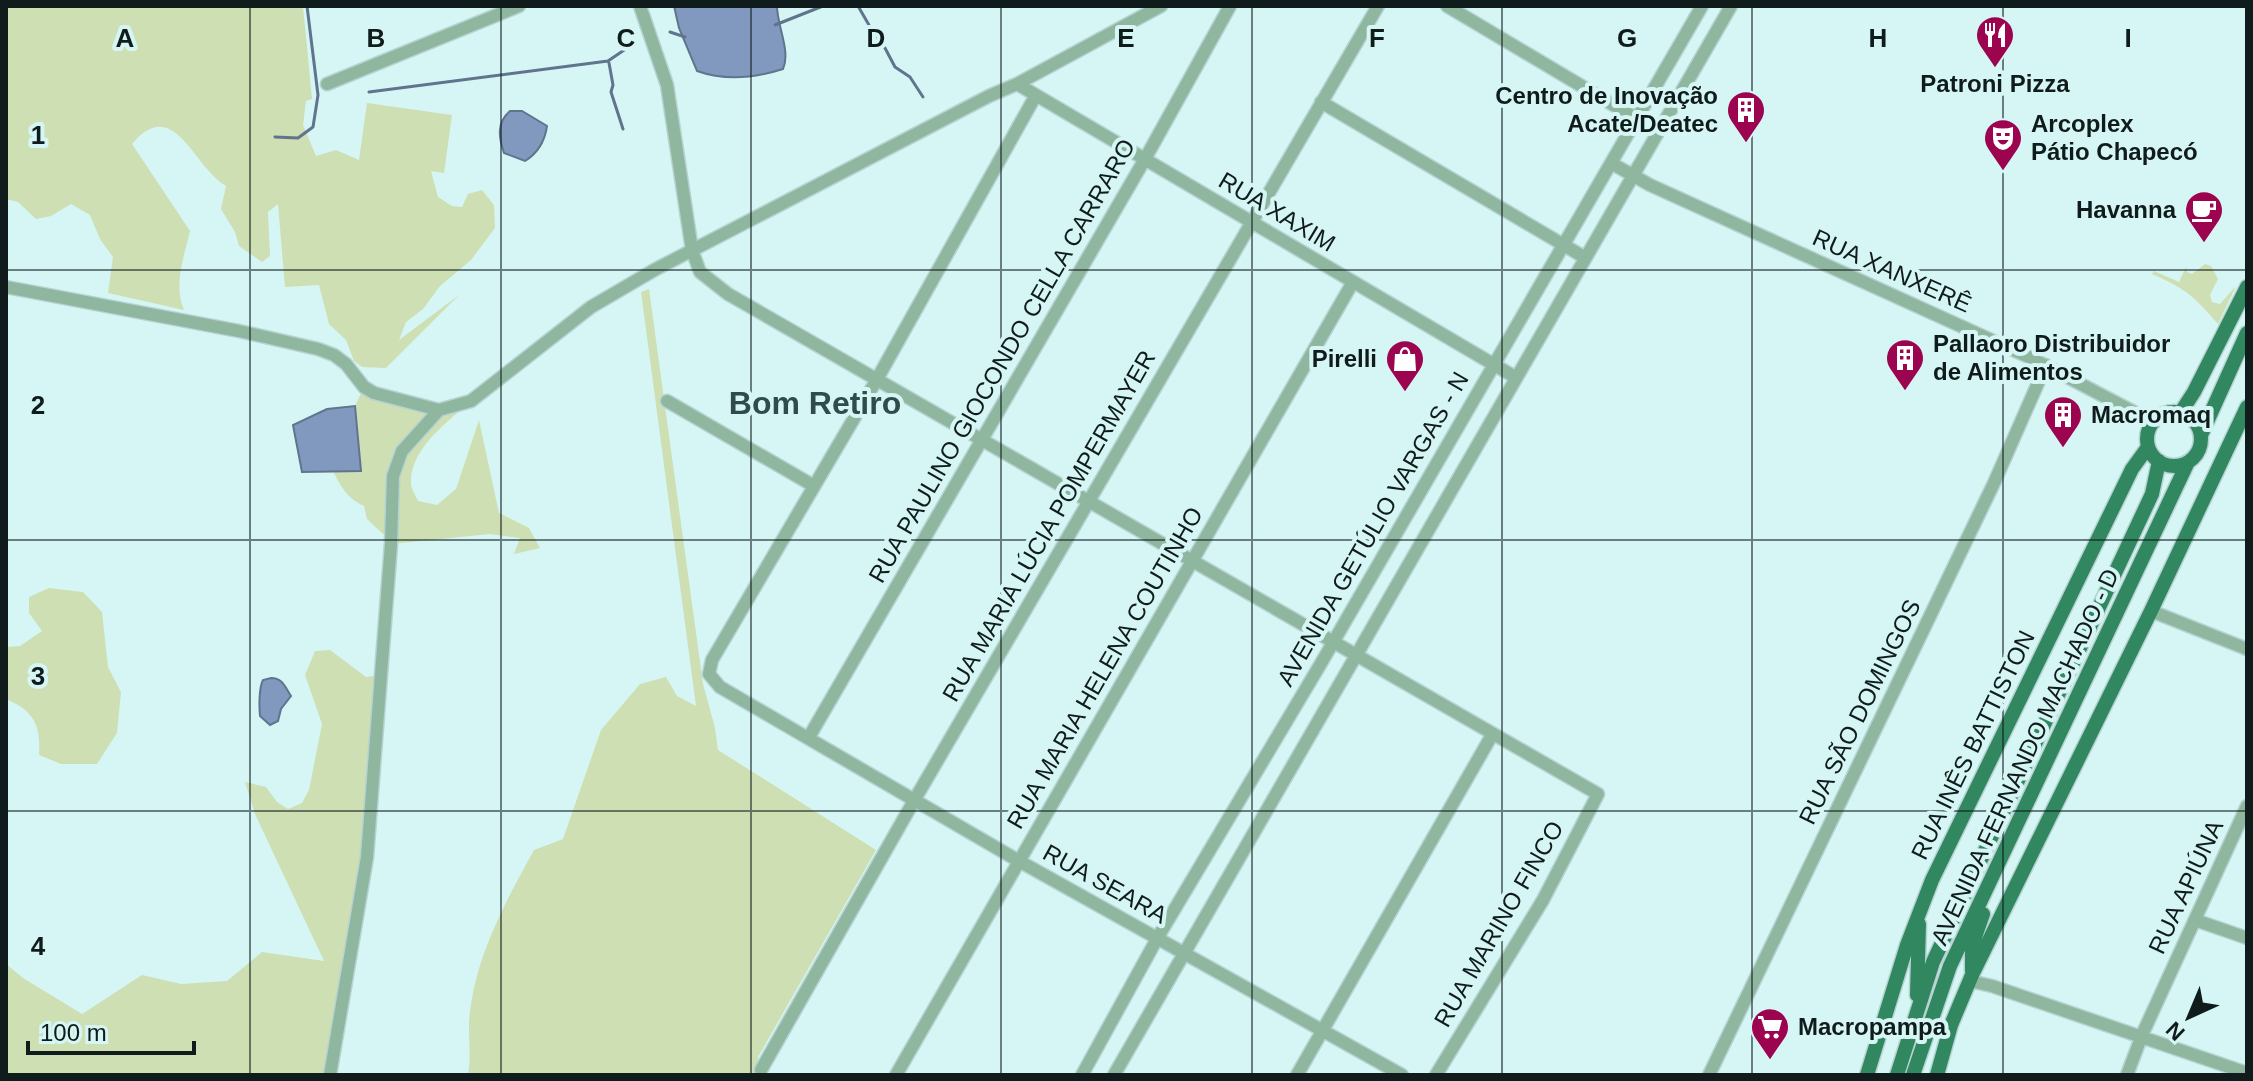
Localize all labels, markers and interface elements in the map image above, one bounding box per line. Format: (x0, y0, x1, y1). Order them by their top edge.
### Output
restaurant icon: Patroni Pizza (1974, 14, 2016, 69)
text: A (116, 23, 135, 53)
text: B (367, 23, 385, 53)
text: C (617, 23, 636, 53)
text: D (867, 23, 885, 53)
text: E (1117, 23, 1135, 53)
text: F (1369, 23, 1385, 53)
text: G (1617, 23, 1637, 53)
text: H (1869, 23, 1887, 53)
text: I (2124, 23, 2132, 53)
place label: Patroni Pizza (1920, 70, 2070, 97)
place label: Centro de Inovação Acate/Deatec (1495, 82, 1718, 137)
building icon: Centro de Inovação Acate/Deatec (1725, 89, 1767, 144)
place label: Arcoplex Pátio Chapecó (2031, 110, 2198, 165)
theatre icon: Arcoplex Pátio Chapecó (1982, 117, 2024, 172)
text: 1 (31, 120, 45, 150)
street label: RUA PAULINO GIOCONDO CELLA CARRARO (863, 134, 1140, 587)
street label: RUA XAXIM (1214, 166, 1340, 257)
cafe icon: Havanna (2183, 189, 2225, 244)
place label: Havanna (2076, 196, 2177, 223)
street label: RUA XANXERÊ (1809, 223, 1976, 318)
place label: Pallaoro Distribuidor de Alimentos (1933, 330, 2170, 385)
building icon: Pallaoro Distribuidor de Alimentos (1884, 337, 1926, 392)
shop icon: Pirelli (1384, 338, 1426, 393)
street label: RUA MARIA LÚCIA POMPERMAYER (937, 345, 1161, 706)
place label: Pirelli (1312, 345, 1377, 372)
street label: AVENIDA GETÚLIO VARGAS - N (1271, 367, 1474, 690)
district label: Bom Retiro (729, 385, 901, 421)
text: 2 (31, 390, 45, 420)
building icon: Macromaq (2042, 394, 2084, 449)
place label: Macromaq (2091, 401, 2211, 428)
street label: RUA MARIA HELENA COUTINHO (1001, 502, 1208, 833)
street label: AVENIDA FERNANDO MACHADO - D (1925, 565, 2124, 949)
street label: RUA SÃO DOMINGOS (1793, 595, 1926, 829)
street label: RUA INÊS BATTISTON (1905, 626, 2040, 864)
text: 3 (31, 661, 45, 691)
street label: RUA MARINO FINCO (1429, 816, 1569, 1032)
street label: RUA APIÚNA (2143, 816, 2228, 958)
street label: RUA SEARA (1039, 838, 1172, 929)
text: 4 (31, 931, 46, 961)
north arrow (2149, 977, 2229, 1057)
scale bar (28, 1005, 194, 1055)
supermarket icon: Macropampa (1749, 1006, 1791, 1061)
place label: Macropampa (1798, 1013, 1947, 1040)
text: N (2161, 1017, 2190, 1046)
text: 100 m (40, 1019, 107, 1046)

